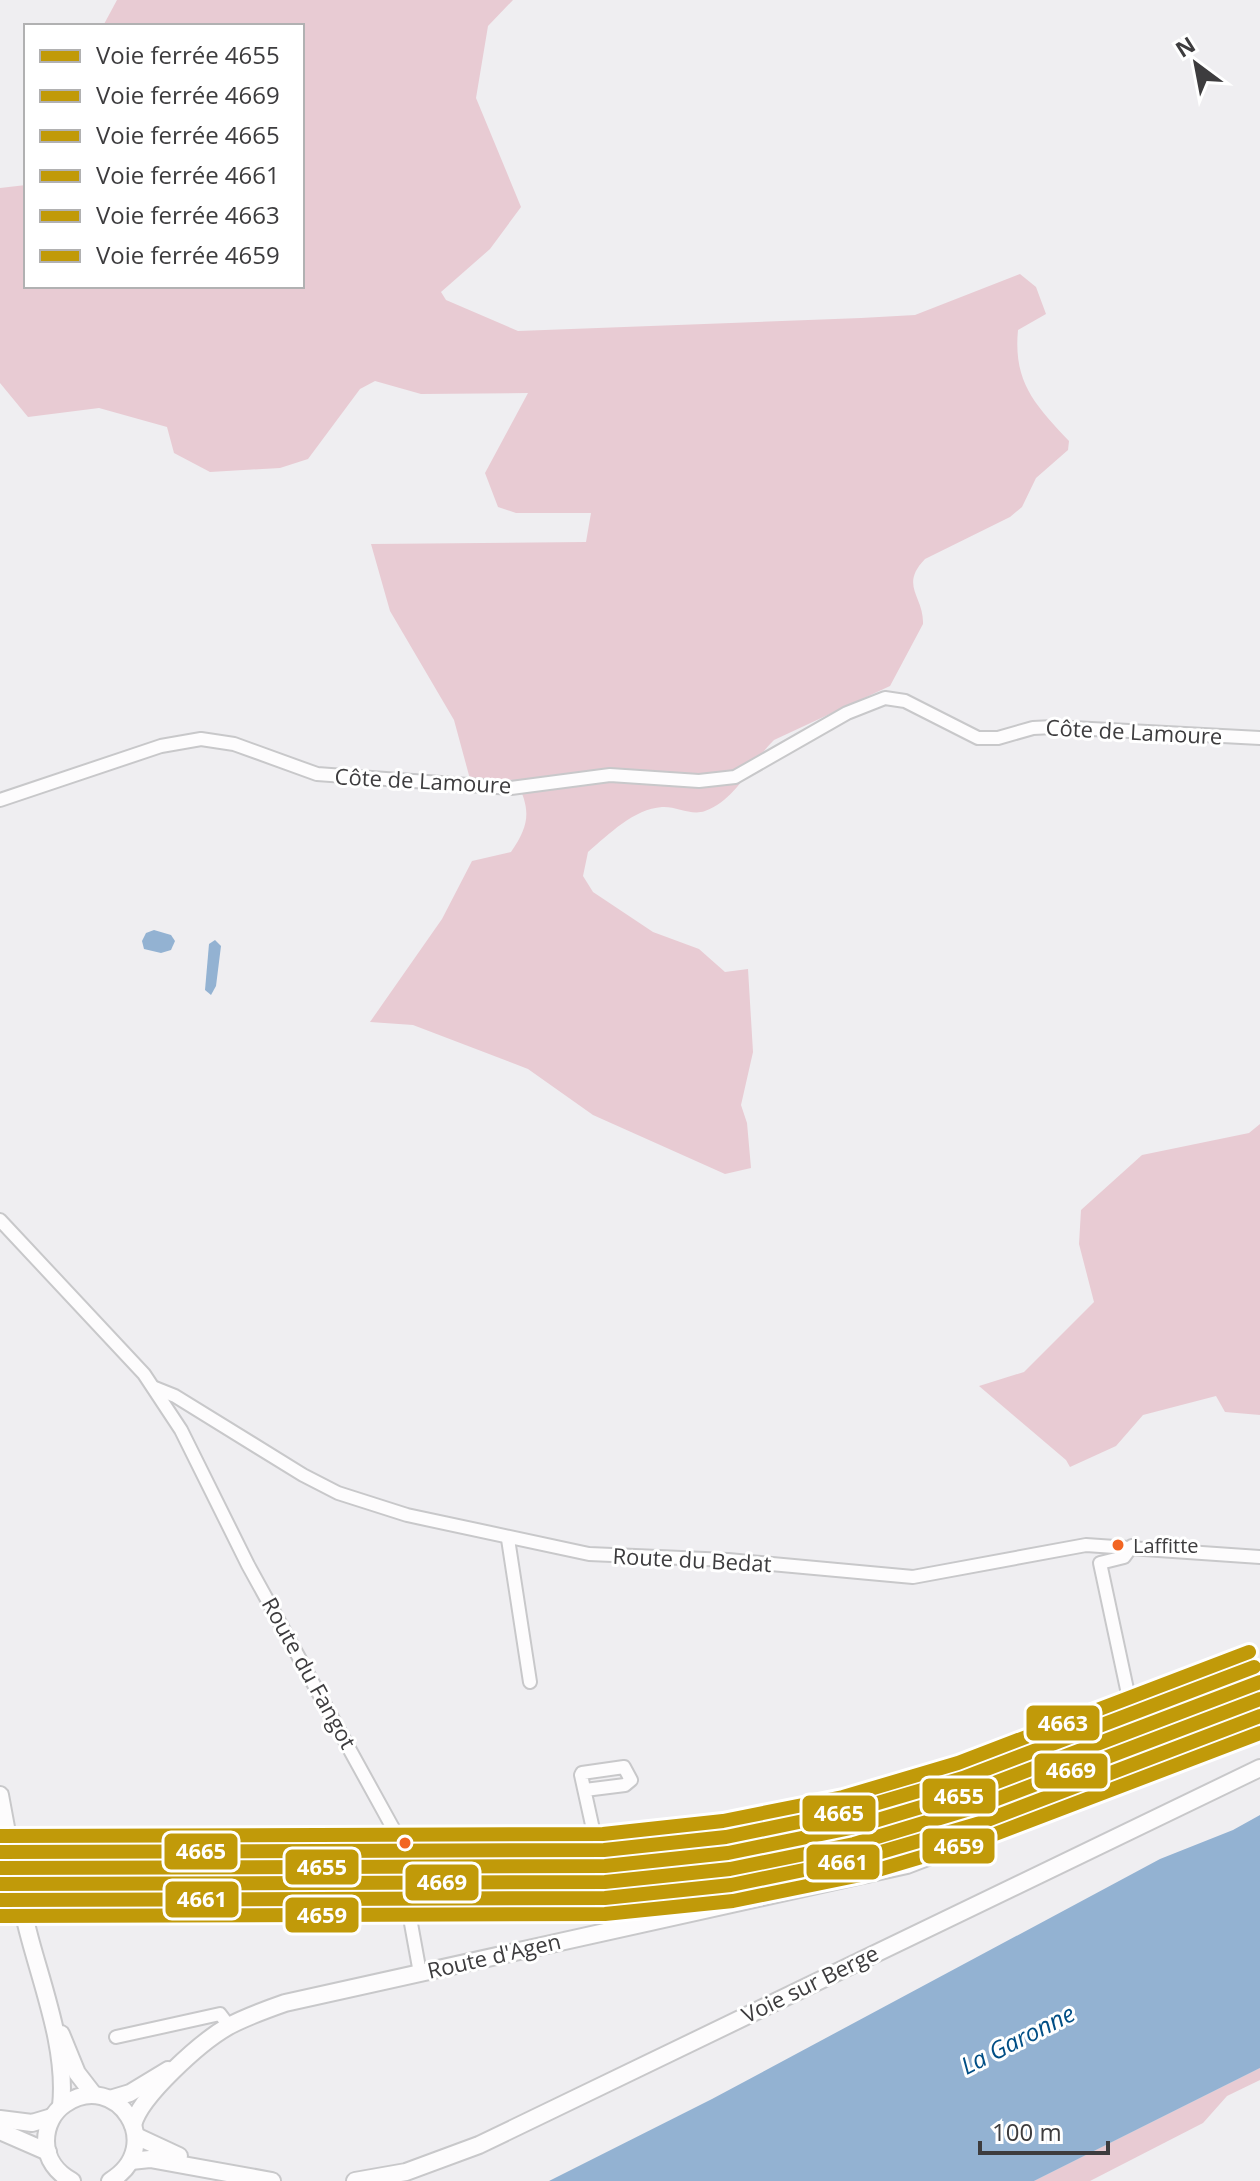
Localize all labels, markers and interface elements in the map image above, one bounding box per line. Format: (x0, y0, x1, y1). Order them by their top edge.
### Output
legend (24, 24, 304, 288)
north arrow (1156, 24, 1236, 104)
text: N (1169, 29, 1200, 64)
text: Voie ferrée 4655 (96, 38, 280, 71)
text: Voie ferrée 4669 (96, 78, 280, 111)
text: Voie ferrée 4665 (96, 118, 280, 151)
text: Voie ferrée 4661 (96, 158, 280, 191)
text: Voie ferrée 4663 (96, 198, 280, 231)
text: Voie ferrée 4659 (96, 238, 280, 271)
street label: Côte de Lamoure (1045, 711, 1223, 751)
street label: Côte de Lamoure (334, 760, 512, 800)
place label: Laffitte (1133, 1532, 1199, 1559)
marker: Laffitte (1110, 1537, 1126, 1553)
street label: Route du Bedat (612, 1540, 772, 1578)
street label: Route du Fangot (256, 1591, 364, 1754)
line badge: 4663 (1025, 1704, 1101, 1742)
text: 4663 (1038, 1707, 1088, 1737)
line badge: 4669 (1033, 1752, 1109, 1790)
text: 4669 (1046, 1754, 1096, 1784)
line badge: 4655 (921, 1777, 997, 1815)
text: 4655 (934, 1780, 984, 1810)
line badge: 4665 (801, 1794, 877, 1833)
text: 4665 (814, 1797, 864, 1827)
line badge: 4659 (921, 1827, 996, 1865)
text: 4659 (934, 1830, 984, 1860)
line badge: 4665 (163, 1832, 239, 1871)
text: 4665 (176, 1835, 226, 1865)
unlabelled marker (397, 1835, 413, 1851)
line badge: 4661 (805, 1843, 881, 1881)
text: 4661 (818, 1846, 868, 1876)
line badge: 4655 (284, 1848, 360, 1886)
text: 4655 (297, 1851, 347, 1881)
line badge: 4669 (404, 1863, 480, 1902)
text: 4669 (417, 1866, 467, 1896)
line badge: 4661 (164, 1880, 240, 1919)
text: 4661 (177, 1883, 227, 1913)
line badge: 4659 (284, 1896, 360, 1934)
text: 4659 (297, 1899, 347, 1929)
street label: Route d'Agen (424, 1925, 564, 1985)
street label: Voie sur Berge (736, 1937, 883, 2029)
water label: La Garonne (955, 1996, 1080, 2081)
scale bar (980, 2105, 1108, 2155)
text: 100 m (992, 2115, 1062, 2148)

